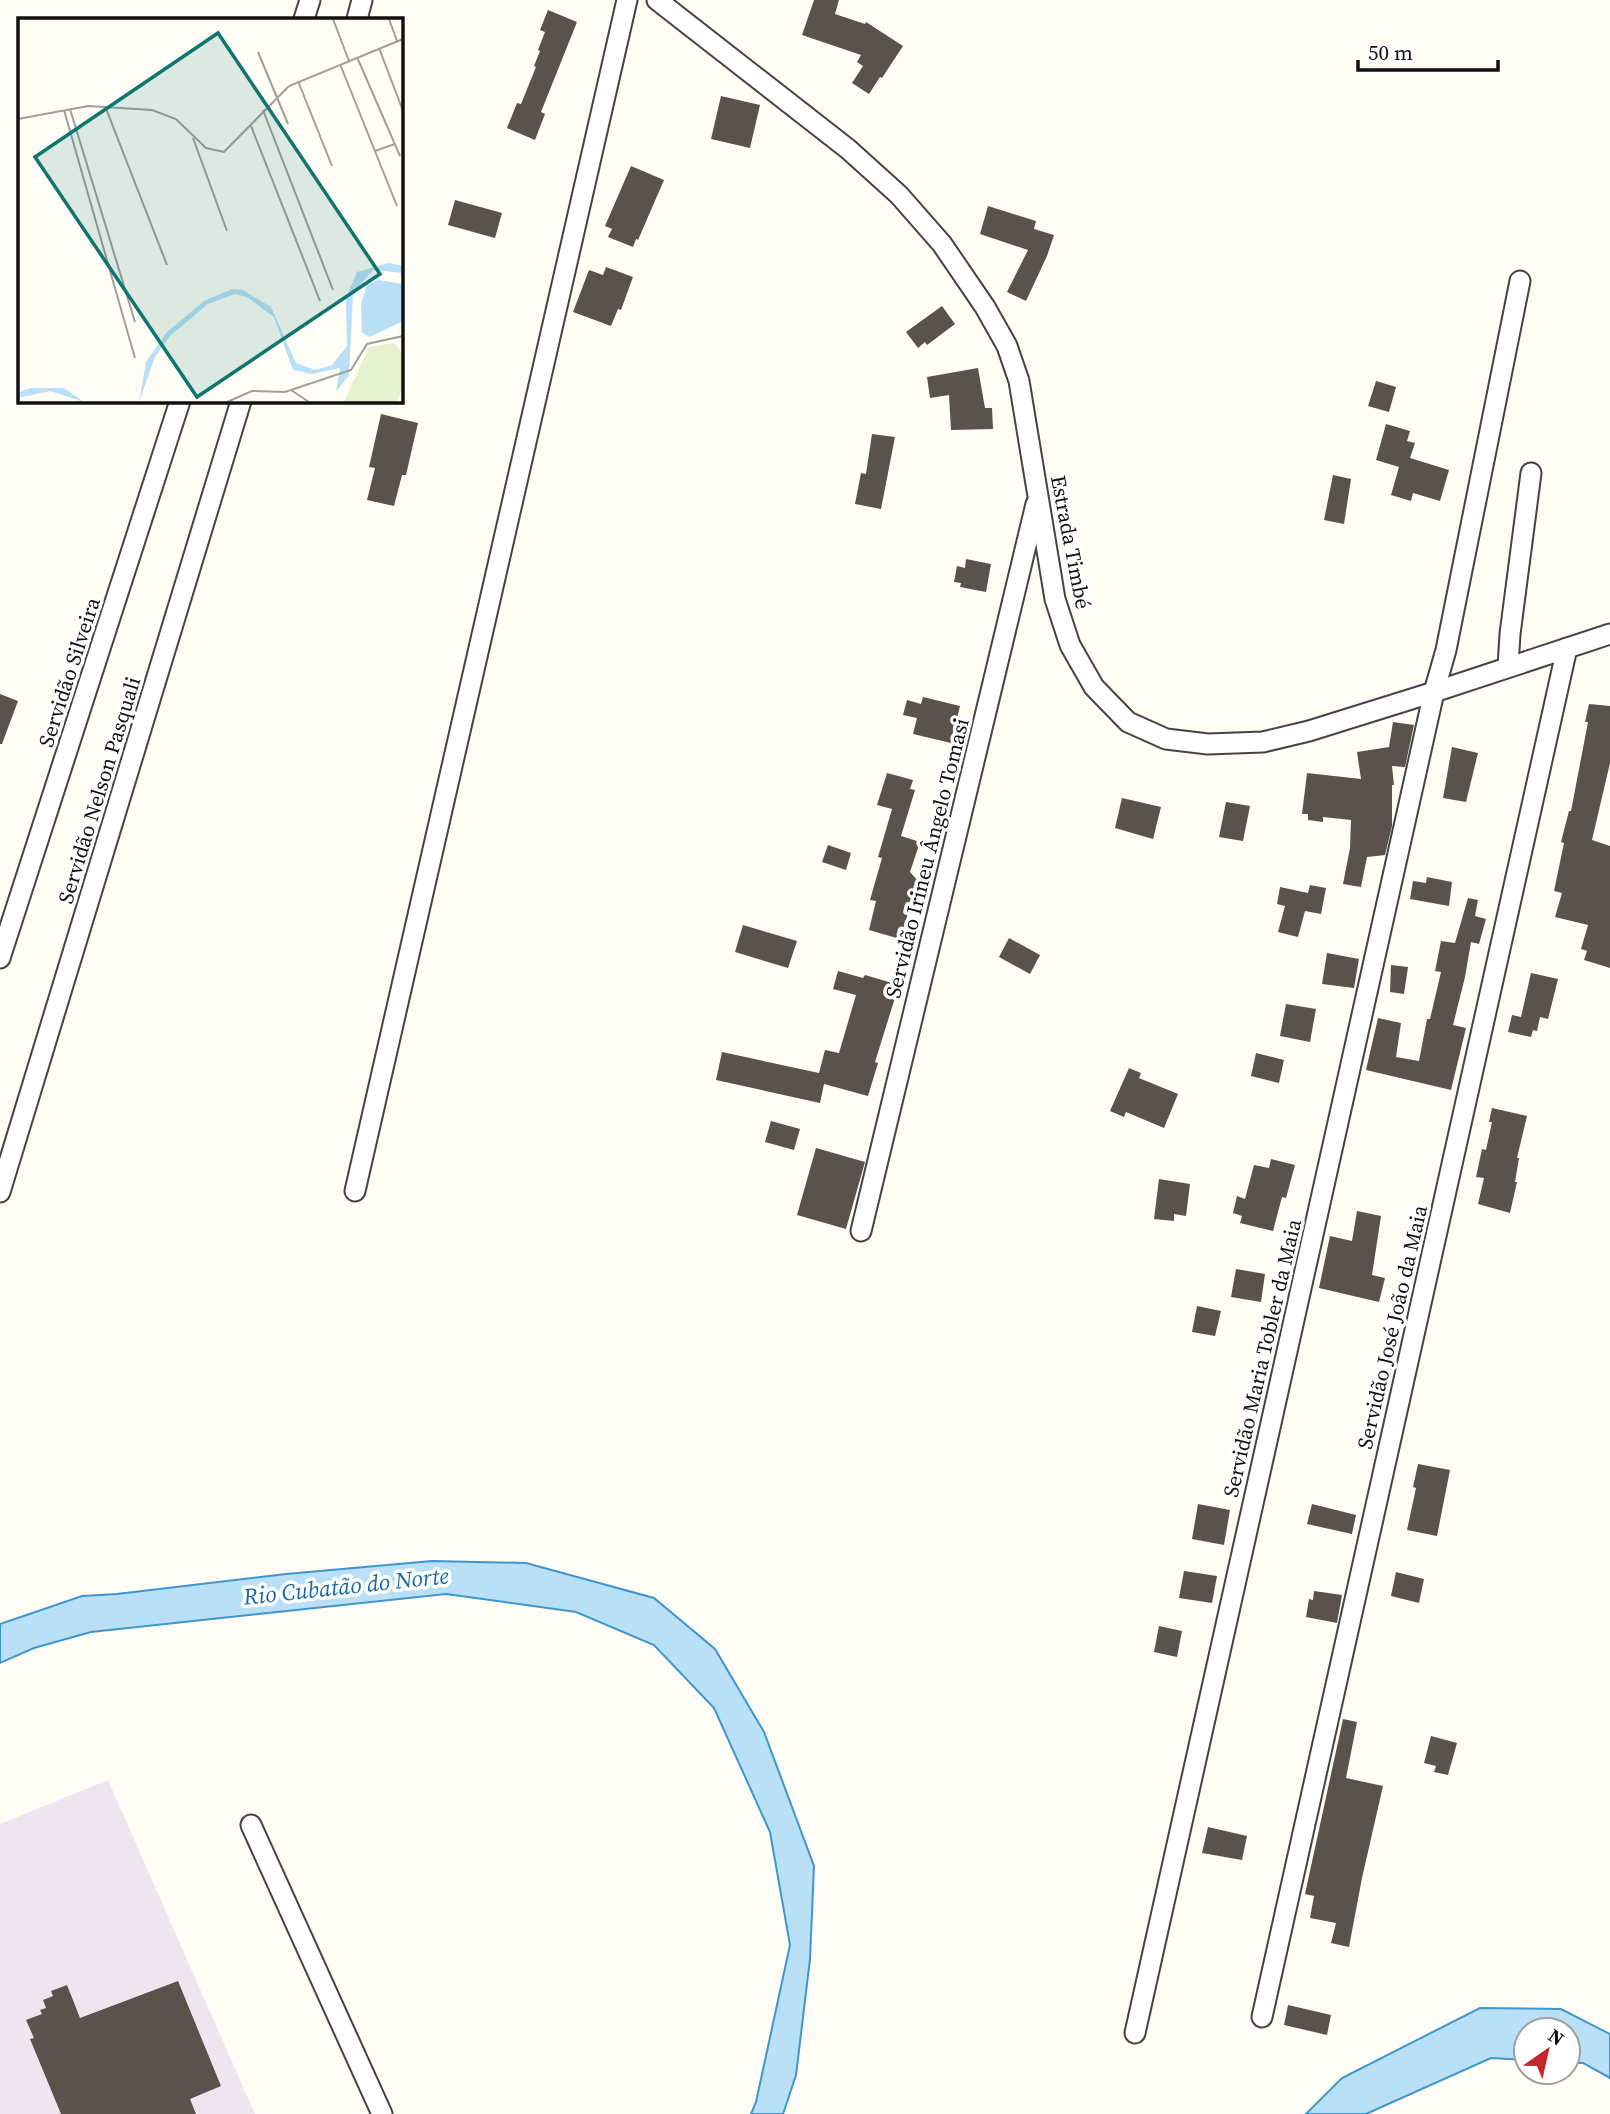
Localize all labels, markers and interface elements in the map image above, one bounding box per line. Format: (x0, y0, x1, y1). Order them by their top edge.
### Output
inset map (18, 18, 402, 402)
scale bar (1358, 28, 1498, 72)
text: 50 m (1368, 38, 1413, 67)
street label: Estrada Timbé (1044, 473, 1098, 611)
street label: Servidão Silveira (31, 593, 107, 751)
street label: Servidão Nelson Pasquali (51, 673, 147, 907)
street label: Servidão Irineu Ângelo Tomasi (878, 715, 976, 1001)
street label: Servidão José João da Maia (1350, 1202, 1434, 1452)
street label: Servidão Maria Tobler da Maia (1216, 1216, 1308, 1500)
water label: Rio Cubatão do Norte (241, 1559, 451, 1613)
north arrow (1512, 2016, 1582, 2086)
text: N (1543, 2022, 1570, 2052)

